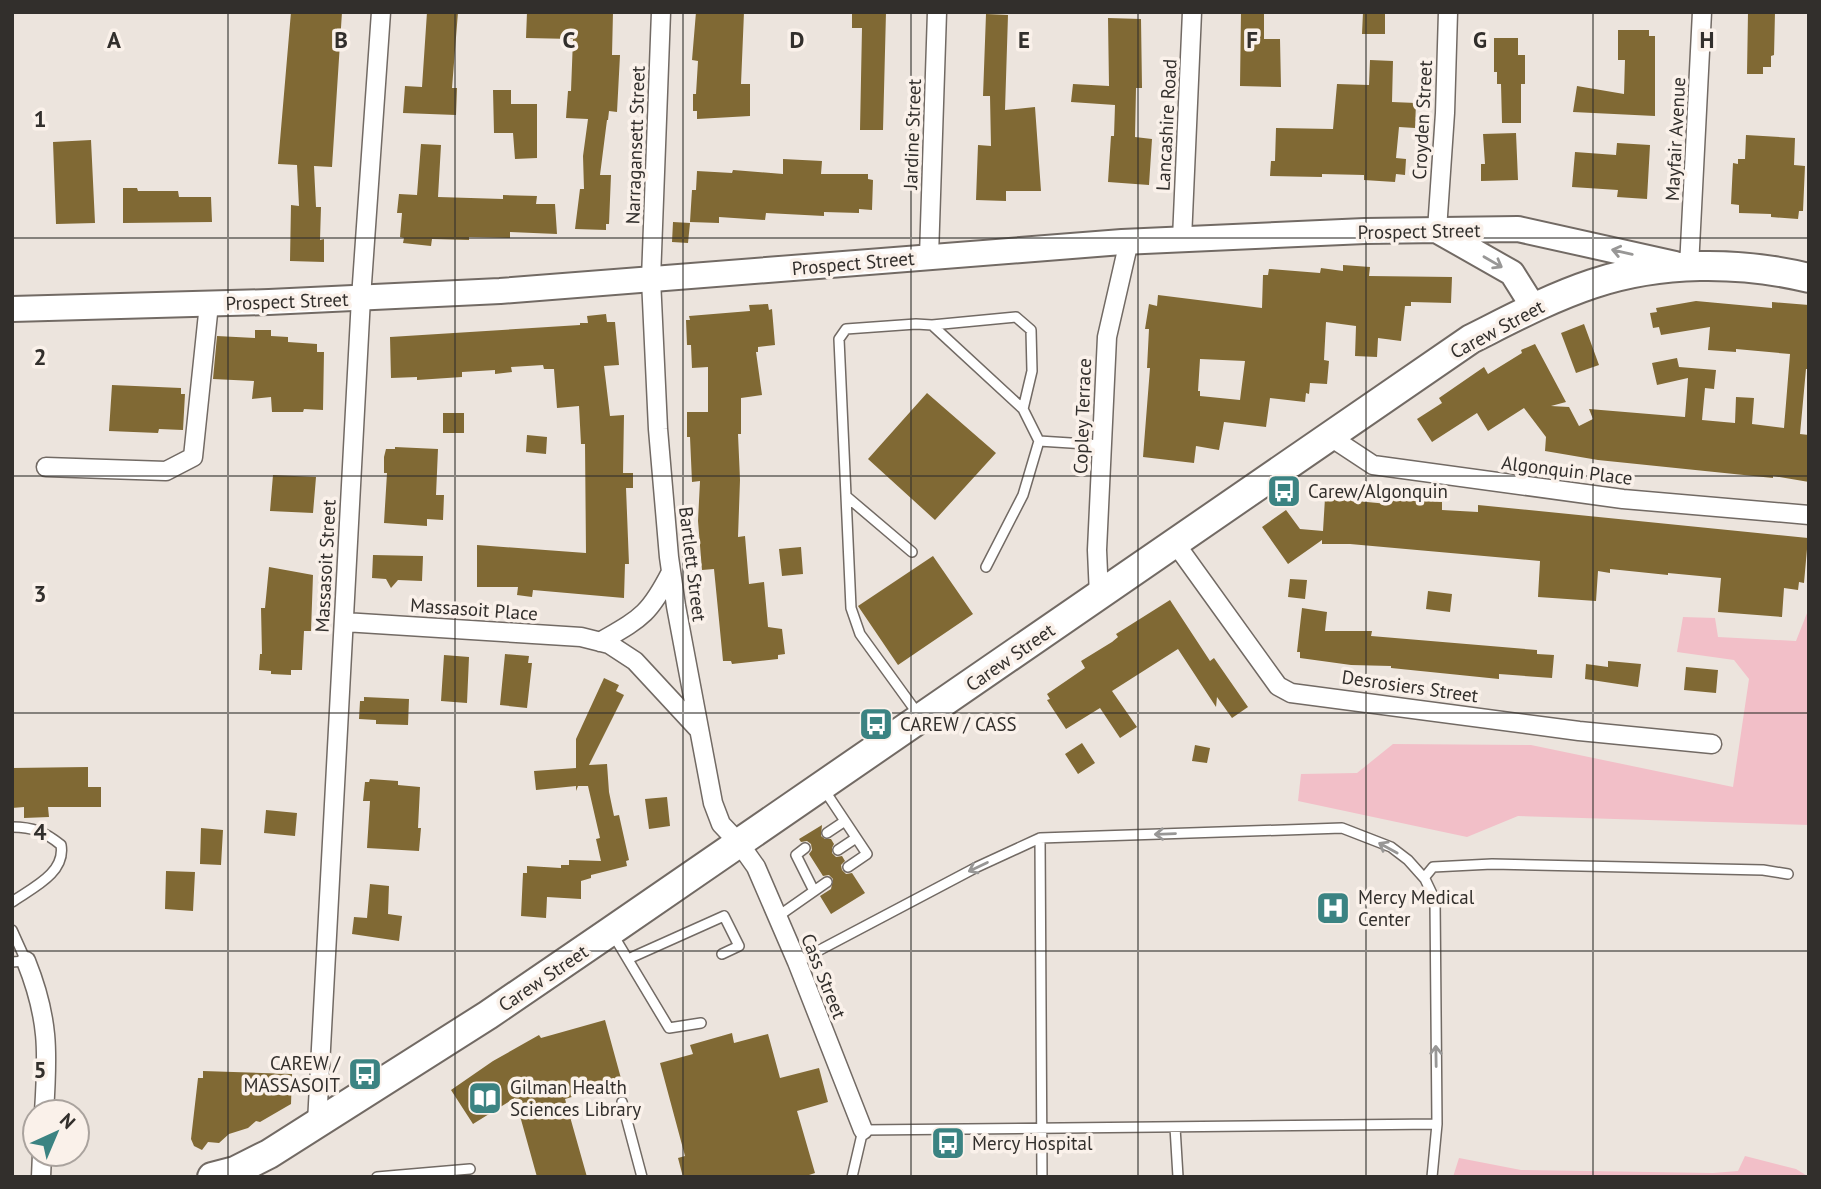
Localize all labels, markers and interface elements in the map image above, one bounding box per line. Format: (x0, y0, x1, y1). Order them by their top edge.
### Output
text: A (107, 25, 121, 54)
text: B (334, 25, 348, 54)
text: C (563, 25, 576, 54)
text: D (790, 25, 804, 54)
text: E (1018, 25, 1030, 54)
text: F (1246, 25, 1258, 54)
text: G (1473, 25, 1487, 54)
text: H (1700, 25, 1714, 54)
street label: Lancashire Road (1151, 58, 1181, 192)
street label: Croyden Street (1407, 59, 1437, 180)
street label: Narragansett Street (620, 65, 650, 225)
street label: Mayfair Avenue (1660, 76, 1690, 202)
street label: Jardine Street (898, 78, 926, 191)
text: 1 (33, 104, 47, 133)
street label: Prospect Street (1357, 218, 1481, 244)
one-way arrow (1612, 245, 1634, 258)
street label: Prospect Street (791, 246, 916, 280)
one-way arrow (1482, 255, 1502, 269)
street label: Prospect Street (225, 287, 349, 315)
street label: Carew Street (1446, 294, 1549, 364)
text: 2 (33, 342, 47, 371)
street label: Copley Terrace (1068, 358, 1096, 474)
street label: Algonquin Place (1500, 450, 1634, 490)
bus stop icon: Carew/Algonquin (1265, 472, 1303, 510)
place label: Carew/Algonquin (1308, 479, 1448, 503)
street label: Massasoit Street (310, 498, 340, 633)
street label: Bartlett Street (674, 505, 712, 623)
text: 3 (33, 579, 47, 608)
street label: Massasoit Place (409, 593, 539, 625)
street label: Carew Street (961, 617, 1060, 696)
street label: Desrosiers Street (1340, 665, 1480, 708)
bus stop icon: CAREW / CASS (857, 705, 895, 743)
place label: CAREW / CASS (900, 712, 1017, 736)
text: 4 (33, 817, 47, 846)
one-way arrow (1154, 827, 1177, 840)
one-way arrow (1379, 841, 1399, 855)
one-way arrow (968, 861, 989, 875)
place label: Mercy Medical Center (1358, 885, 1475, 931)
hospital icon: Mercy Medical Center (1314, 889, 1352, 927)
street label: Cass Street (796, 930, 852, 1023)
street label: Carew Street (494, 939, 593, 1017)
one-way arrow (1430, 1045, 1443, 1068)
place label: CAREW / MASSASOIT (243, 1051, 341, 1097)
text: 5 (33, 1055, 47, 1084)
bus stop icon: CAREW / MASSASOIT (346, 1055, 384, 1093)
place label: Gilman Health Sciences Library (510, 1075, 641, 1121)
library icon: Gilman Health Sciences Library (466, 1079, 504, 1117)
north arrow (21, 1098, 91, 1168)
text: N (55, 1108, 81, 1134)
bus stop icon: Mercy Hospital (929, 1124, 967, 1162)
place label: Mercy Hospital (972, 1131, 1093, 1155)

